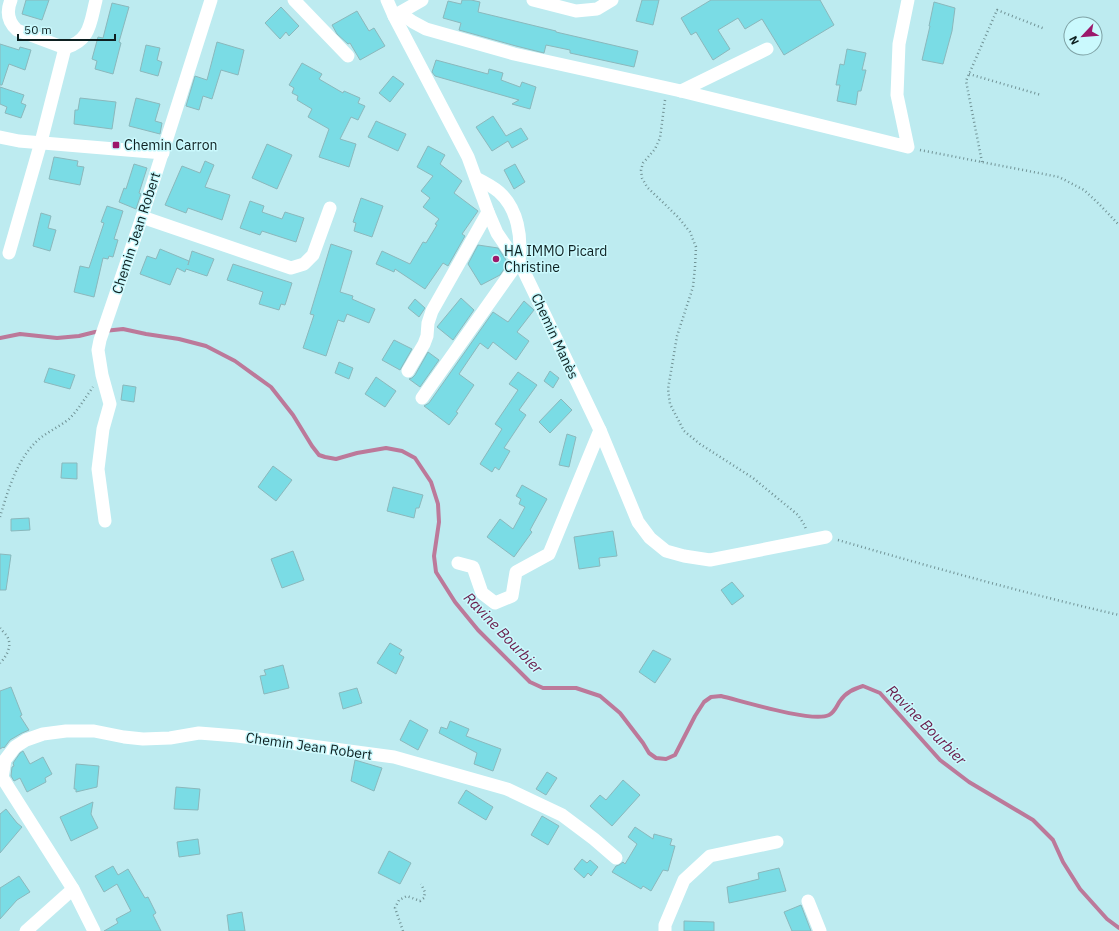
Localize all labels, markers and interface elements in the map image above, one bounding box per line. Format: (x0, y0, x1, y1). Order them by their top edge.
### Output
scale bar (18, 16, 115, 42)
north arrow (1063, 16, 1103, 56)
text: 50 m (24, 22, 52, 37)
text: N (1066, 34, 1082, 47)
place label: Chemin Carron (124, 136, 217, 154)
marker: Chemin Carron (111, 140, 121, 150)
street label: Chemin Jean Robert (108, 170, 164, 296)
place label: HA IMMO Picard Christine (504, 242, 607, 276)
marker: HA IMMO Picard Christine (491, 254, 501, 264)
street label: Chemin Manès (527, 290, 583, 382)
water label: Ravine Bourbier (460, 588, 547, 678)
water label: Ravine Bourbier (882, 681, 971, 769)
street label: Chemin Jean Robert (245, 728, 373, 764)

